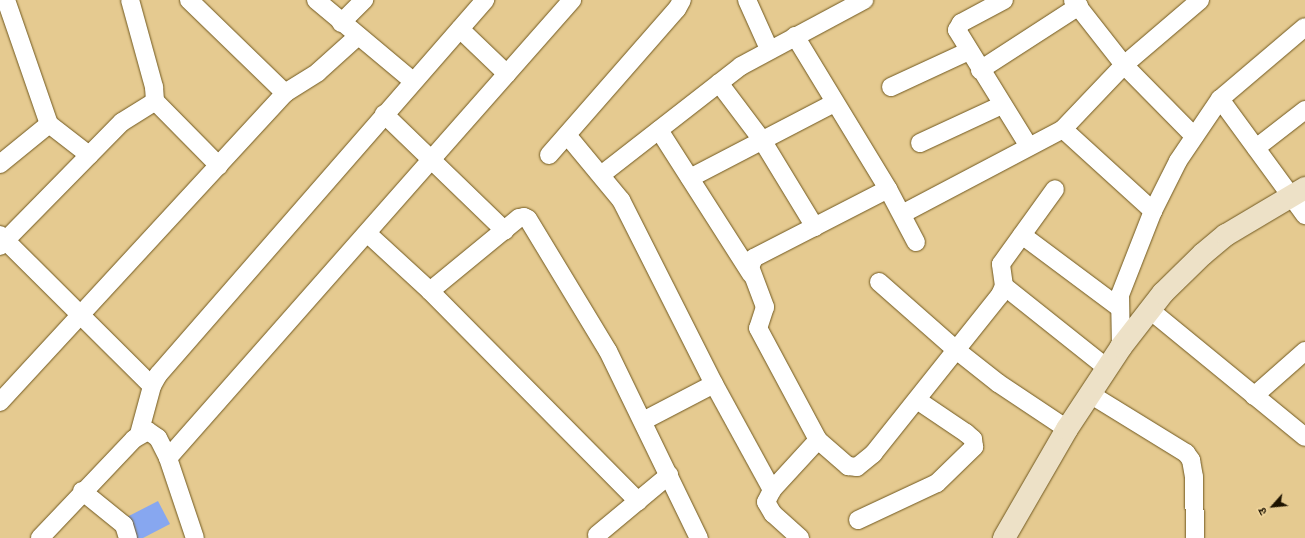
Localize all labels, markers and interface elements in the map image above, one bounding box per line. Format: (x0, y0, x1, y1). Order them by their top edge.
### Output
north arrow (1253, 486, 1293, 526)
text: उ (1255, 506, 1269, 517)

